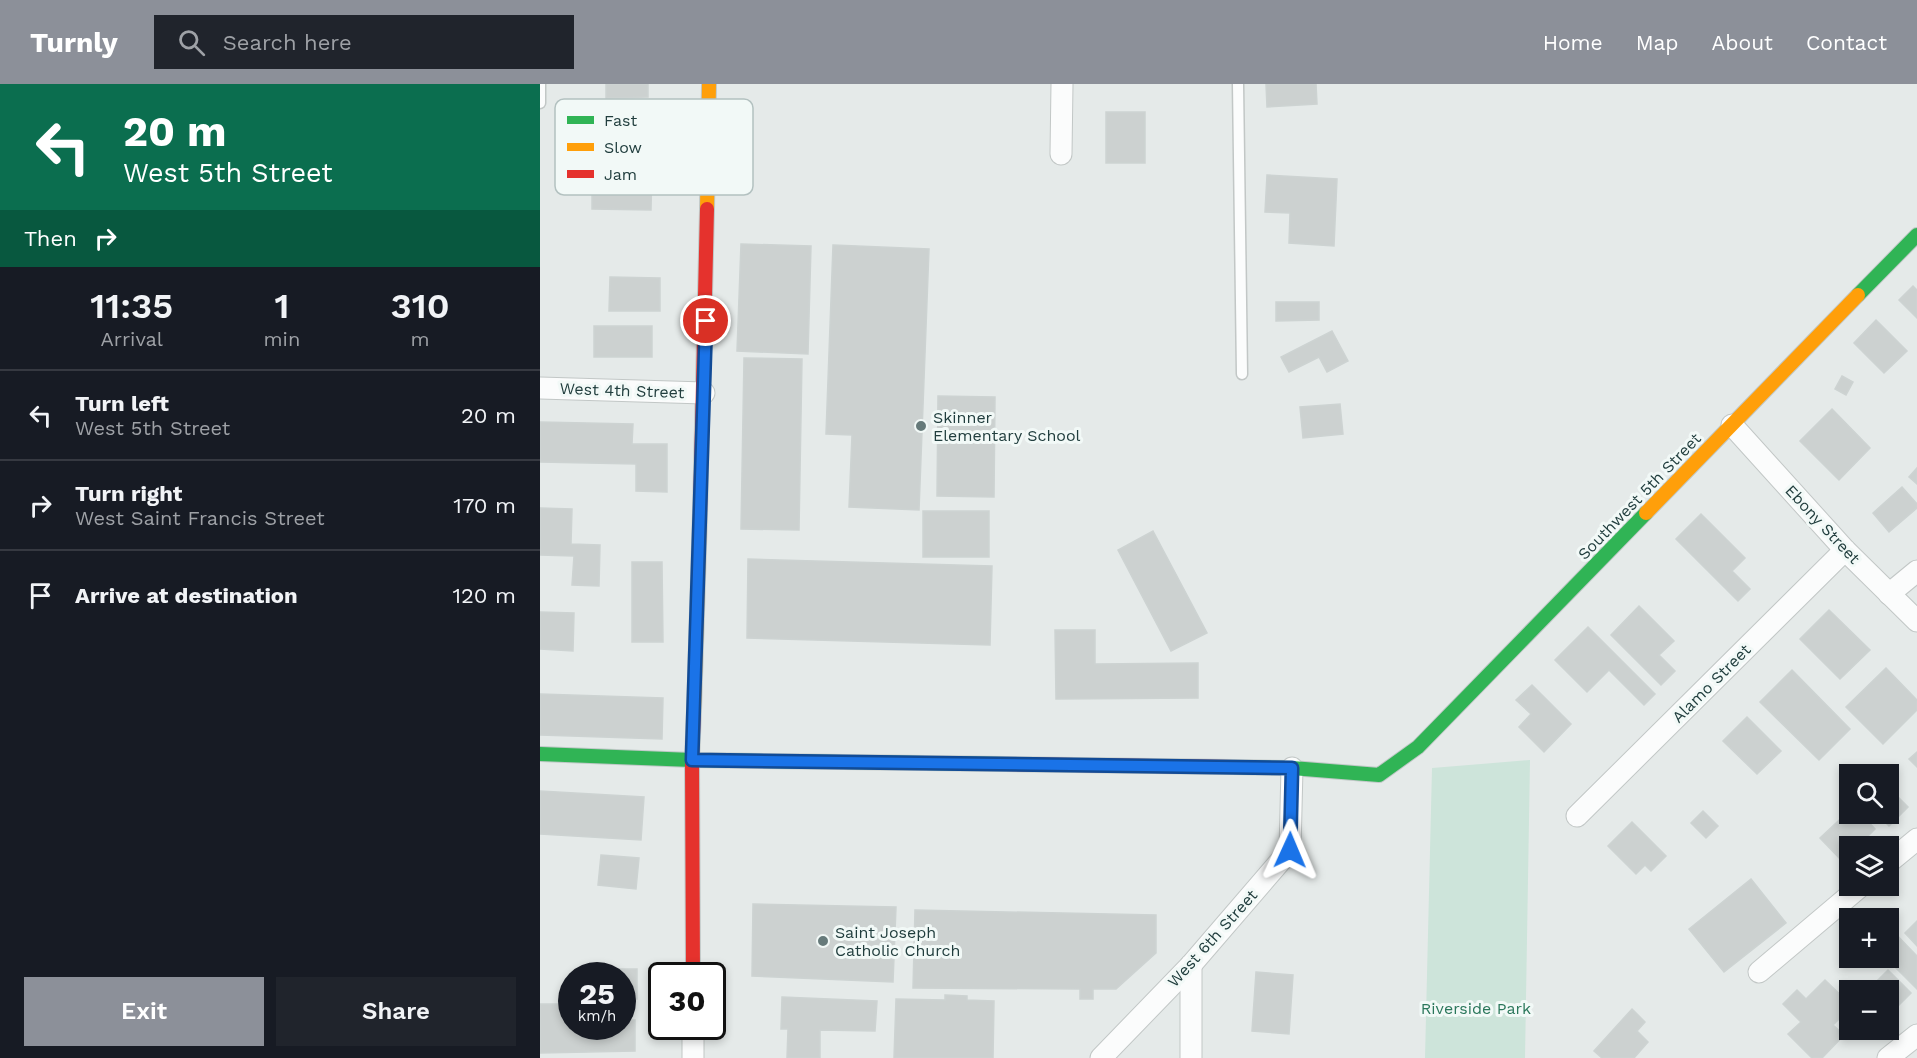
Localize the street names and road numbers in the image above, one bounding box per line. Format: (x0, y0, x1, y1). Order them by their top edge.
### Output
street label: West 4th Street (559, 379, 685, 402)
street label: Southwest 5th Street (1574, 429, 1705, 564)
street label: Ebony Street (1781, 481, 1864, 568)
street label: Alamo Street (1668, 640, 1755, 726)
street label: West 6th Street (1164, 885, 1261, 991)

